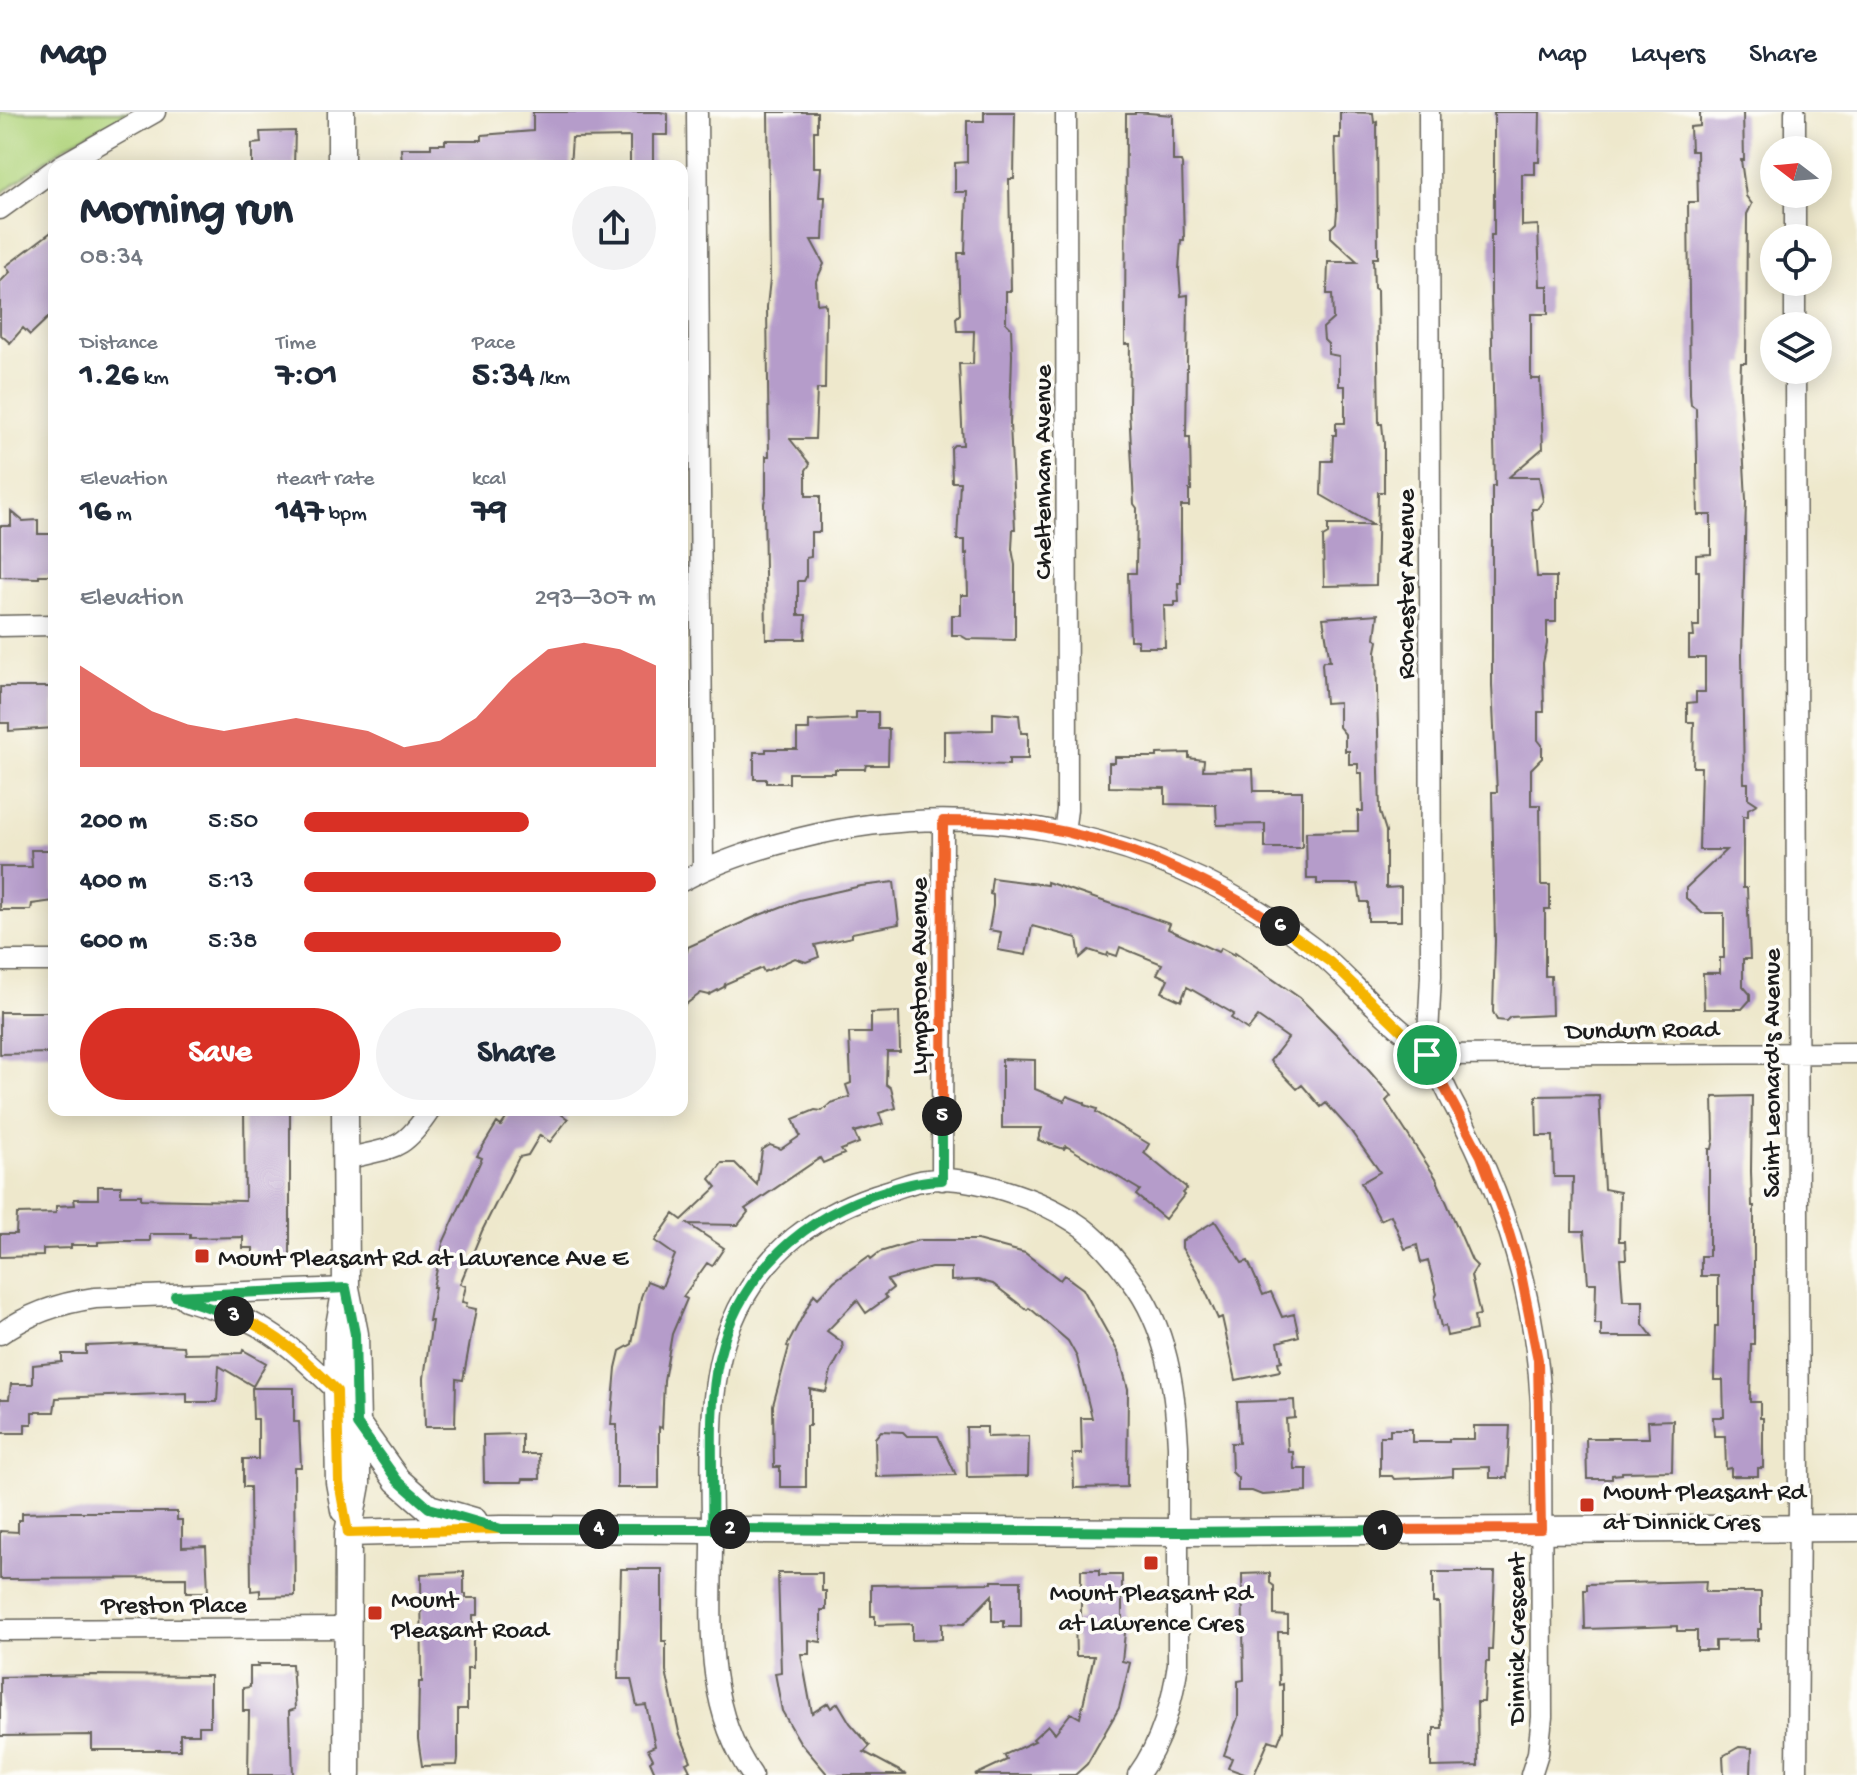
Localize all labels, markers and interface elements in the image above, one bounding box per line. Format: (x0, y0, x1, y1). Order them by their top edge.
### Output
text: Map (40, 33, 106, 77)
text: Map (1538, 39, 1587, 72)
text: Layers (1631, 39, 1705, 72)
text: Share (1749, 39, 1817, 72)
north arrow (1760, 136, 1832, 208)
map controls (1760, 136, 1832, 384)
button: share (572, 186, 656, 270)
text: Morning run (80, 187, 293, 239)
button: locate (1760, 224, 1832, 296)
text: 08:34 (80, 243, 143, 274)
button: layers (1760, 312, 1832, 384)
text: Distance (80, 331, 158, 357)
text: Time (276, 331, 316, 357)
text: Pace (472, 331, 515, 357)
text: 1.26 (80, 357, 138, 397)
text: 7:01 (276, 357, 337, 397)
text: 5:34 (472, 357, 534, 397)
street label: Cheltenham Avenue (1030, 364, 1061, 579)
text: km (138, 366, 169, 392)
text: /km (534, 366, 570, 392)
text: Elevation (80, 467, 167, 493)
text: Heart rate (276, 467, 374, 493)
text: kcal (472, 467, 506, 493)
street label: Rochester Avenue (1393, 488, 1424, 679)
text: 16 (80, 493, 111, 533)
text: 147 (276, 493, 324, 533)
text: 79 (472, 493, 507, 533)
text: m (111, 502, 132, 528)
text: bpm (324, 502, 367, 528)
text: Elevation (80, 584, 183, 615)
text: 293–307 m (534, 584, 656, 615)
text: 200 m (80, 807, 147, 838)
text: 5:50 (208, 807, 258, 838)
text: 400 m (80, 867, 146, 898)
text: 5:13 (208, 867, 254, 898)
street label: Lympstone Avenue (906, 877, 937, 1075)
pin: 6 (1260, 906, 1300, 946)
text: 6 (1274, 913, 1286, 939)
text: 600 m (80, 927, 147, 958)
text: 5:38 (208, 927, 258, 958)
street label: Saint Leonard's Avenue (1759, 948, 1790, 1198)
button: Save (80, 1008, 360, 1100)
button: Share (376, 1008, 656, 1100)
street label: Dundurn Road (1563, 1016, 1721, 1049)
pin (1393, 1021, 1461, 1089)
icon: arrive (1405, 1033, 1449, 1077)
pin: 5 (922, 1096, 962, 1136)
text: 5 (936, 1103, 948, 1129)
place label: Mount Pleasant Rd at Lawrence Ave E (218, 1245, 629, 1276)
marker: Mount Pleasant Rd at Lawrence Ave E (193, 1247, 211, 1265)
pin: 3 (214, 1296, 254, 1336)
text: 3 (228, 1303, 240, 1329)
place label: Mount Pleasant Rd at Dinnick Cres (1603, 1479, 1808, 1540)
marker: Mount Pleasant Rd at Dinnick Cres (1578, 1496, 1596, 1514)
pin: 4 (579, 1509, 619, 1549)
pin: 2 (710, 1509, 750, 1549)
pin: 1 (1363, 1510, 1403, 1550)
text: 4 (594, 1516, 604, 1542)
text: 2 (725, 1516, 735, 1542)
text: 1 (1379, 1517, 1387, 1543)
street label: Dinnick Crescent (1504, 1551, 1535, 1727)
marker: Mount Pleasant Rd at Lawrence Cres (1142, 1554, 1160, 1572)
place label: Mount Pleasant Rd at Lawrence Cres (1050, 1580, 1254, 1641)
place label: Mount Pleasant Road (390, 1587, 551, 1648)
street label: Preston Place (100, 1592, 248, 1623)
marker: Mount Pleasant Road (366, 1604, 384, 1622)

